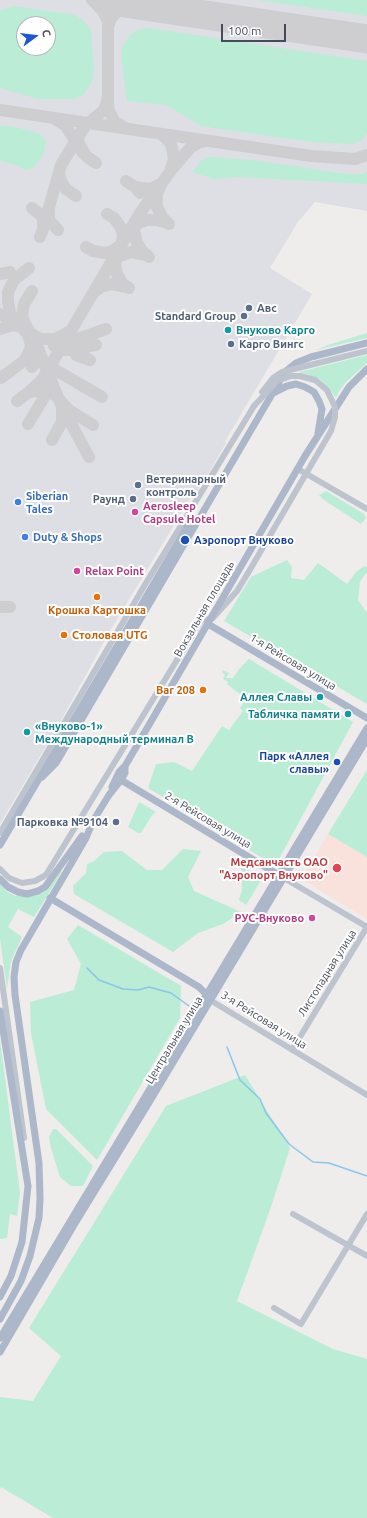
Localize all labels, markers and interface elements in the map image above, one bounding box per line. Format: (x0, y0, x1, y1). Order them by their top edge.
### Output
north arrow (16, 16, 56, 56)
scale bar (223, 16, 288, 42)
text: 100 m (228, 24, 261, 37)
text: С (40, 28, 53, 38)
place label: Авс (257, 301, 277, 315)
marker: Авс (244, 303, 254, 313)
place label: Standard Group (155, 309, 236, 323)
marker: Standard Group (239, 311, 249, 321)
place label: Внуково Карго (236, 323, 315, 337)
marker: Внуково Карго (223, 325, 233, 335)
place label: Карго Вингс (239, 337, 304, 351)
marker: Карго Вингс (226, 339, 236, 349)
place label: Ветеринарный контроль (146, 472, 226, 498)
marker: Ветеринарный контроль (133, 480, 143, 490)
place label: Siberian Tales (26, 489, 68, 515)
place label: Раунд (93, 492, 125, 506)
marker: Раунд (128, 494, 138, 504)
marker: Siberian Tales (13, 497, 23, 507)
place label: Aerosleep Capsule Hotel (143, 499, 215, 525)
marker: Aerosleep Capsule Hotel (130, 507, 140, 517)
place label: Duty & Shops (33, 530, 102, 544)
marker: Duty & Shops (20, 532, 30, 542)
place label: Аэропорт Внуково (194, 533, 294, 547)
marker: Аэропорт Внуково (179, 534, 191, 546)
street label: Вокзальная площадь (171, 559, 237, 659)
place label: Relax Point (85, 564, 144, 578)
marker: Relax Point (72, 566, 82, 576)
marker: Крошка Картошка (92, 592, 102, 602)
place label: Крошка Картошка (48, 603, 146, 617)
place label: Столовая UTG (72, 628, 148, 642)
marker: Столовая UTG (59, 630, 69, 640)
street label: 1-я Рейсовая улица (247, 631, 339, 693)
place label: Bar 208 (156, 683, 195, 697)
marker: Bar 208 (198, 685, 208, 695)
place label: Аллея Славы (240, 690, 312, 704)
marker: Аллея Славы (315, 692, 325, 702)
place label: Табличка памяти (248, 707, 340, 721)
marker: Табличка памяти (343, 709, 353, 719)
place label: «Внуково-1» Международный терминал B (35, 719, 194, 745)
marker: «Внуково-1» Международный терминал B (22, 727, 32, 737)
place label: Парк «Аллея славы» (259, 749, 329, 775)
marker: Парк «Аллея славы» (332, 757, 342, 767)
street label: 2-я Рейсовая улица (162, 789, 254, 851)
place label: Парковка №9104 (17, 815, 108, 829)
marker: Парковка №9104 (111, 817, 121, 827)
place label: Медсанчасть ОАО "Аэропорт Внуково" (219, 855, 328, 881)
marker: Медсанчасть ОАО "Аэропорт Внуково" (331, 862, 343, 874)
place label: РУС-Внуково (235, 911, 304, 925)
marker: РУС-Внуково (307, 913, 317, 923)
street label: Листопадная улица (295, 927, 359, 1019)
street label: 3-я Рейсовая улица (219, 988, 309, 1052)
street label: Центральная улица (143, 994, 205, 1086)

